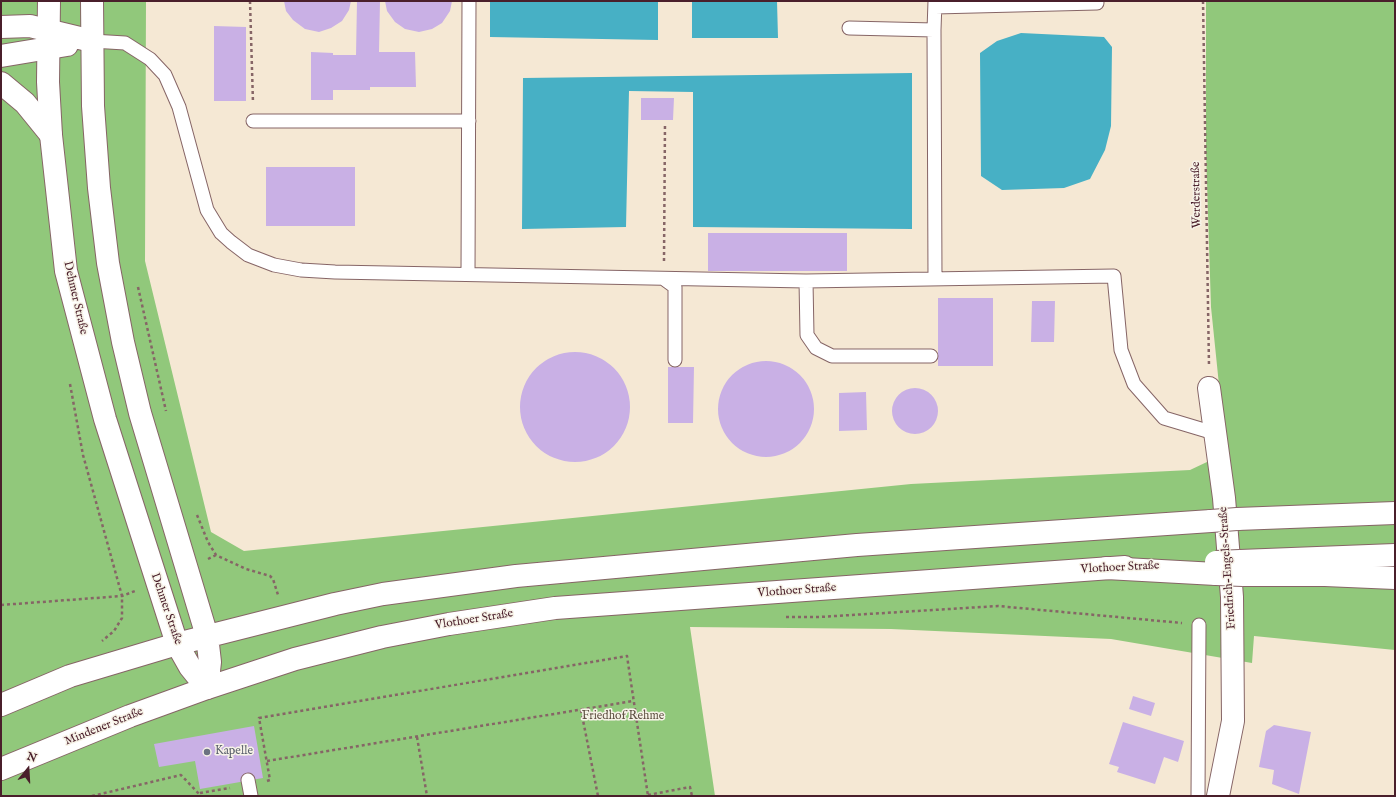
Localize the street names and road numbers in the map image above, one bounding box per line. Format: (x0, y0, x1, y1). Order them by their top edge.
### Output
street label: Werderstraße (1189, 162, 1205, 228)
street label: Dehmer Straße (60, 260, 90, 336)
street label: Friedrich-Engels-Straße (1217, 506, 1239, 630)
street label: Vlothoer Straße (1080, 559, 1160, 577)
street label: Dehmer Straße (147, 571, 185, 647)
street label: Vlothoer Straße (757, 581, 837, 601)
street label: Vlothoer Straße (434, 607, 514, 633)
street label: Mindener Straße (63, 705, 145, 749)

